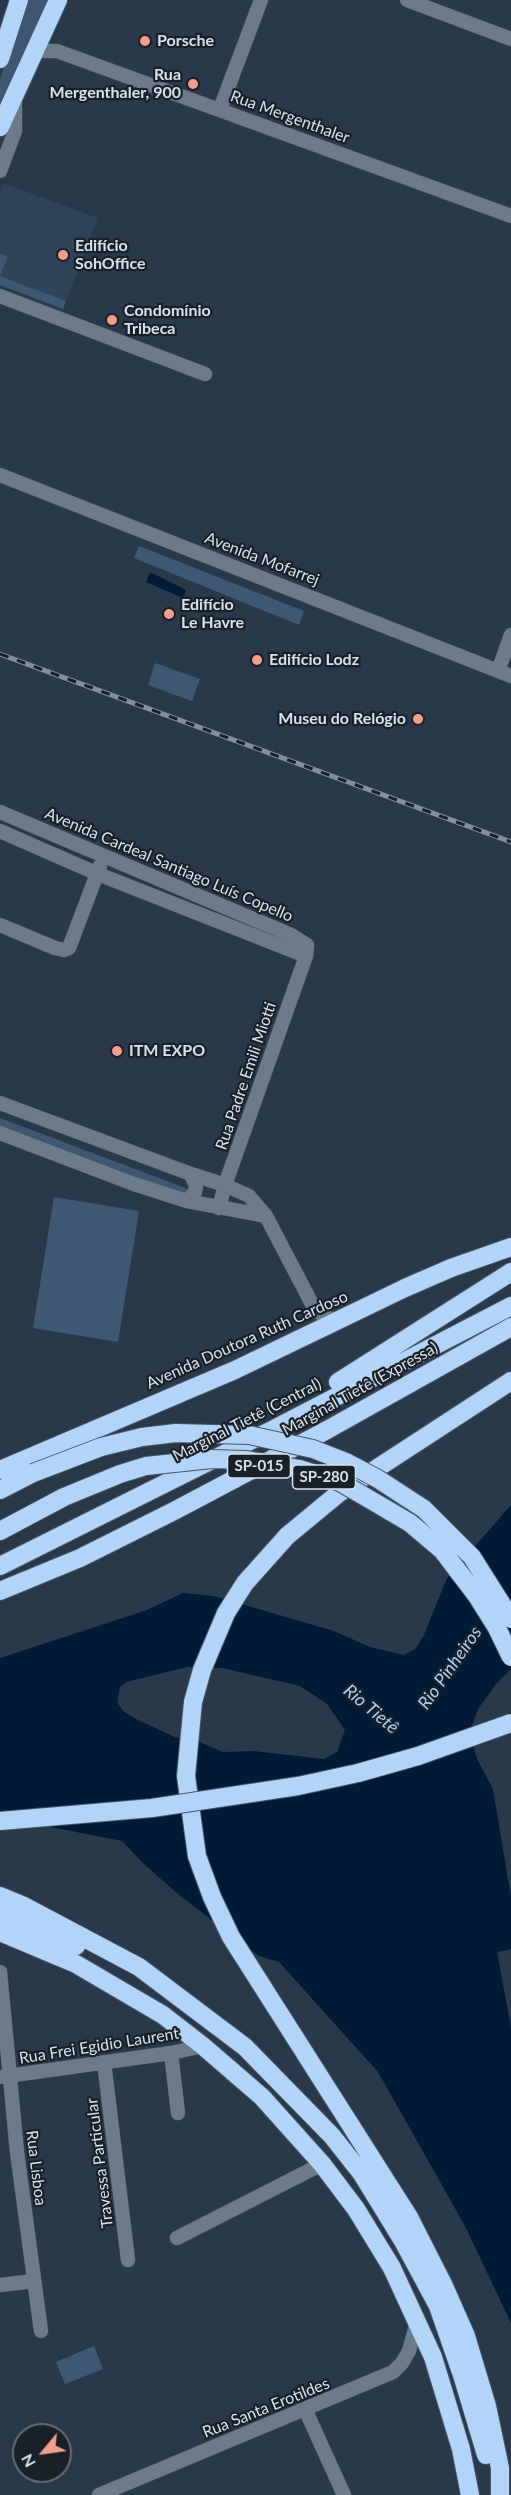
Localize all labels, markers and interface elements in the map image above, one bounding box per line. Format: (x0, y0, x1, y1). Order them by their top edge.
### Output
place label: Porsche (157, 31, 214, 51)
marker: Porsche (138, 34, 152, 48)
place label: Rua Mergenthaler, 900 (50, 65, 181, 103)
marker: Rua Mergenthaler, 900 (186, 77, 200, 91)
street label: Rua Mergenthaler (228, 87, 352, 147)
place label: Edifício SohOffice (75, 236, 146, 274)
marker: Edifício SohOffice (56, 248, 70, 262)
place label: Condomínio Tribeca (124, 301, 211, 339)
marker: Condomínio Tribeca (105, 313, 119, 327)
street label: Avenida Mofarrej (202, 528, 322, 590)
place label: Edifício Le Havre (181, 595, 244, 633)
marker: Edifício Le Havre (162, 607, 176, 621)
place label: Edifício Lodz (269, 650, 359, 670)
marker: Edifício Lodz (250, 653, 264, 667)
place label: Museu do Relógio (278, 709, 406, 729)
marker: Museu do Relógio (411, 712, 425, 726)
street label: Avenida Cardeal Santiago Luís Copello (42, 804, 296, 926)
street label: Rua Padre Emili Miotti (212, 1000, 280, 1152)
place label: ITM EXPO (129, 1041, 205, 1061)
marker: ITM EXPO (110, 1044, 124, 1058)
street label: Avenida Doutora Ruth Cardoso (143, 1287, 351, 1393)
street label: Marginal Tietê (Expressa) (279, 1338, 441, 1440)
street label: Marginal Tietê (Central) (170, 1374, 324, 1466)
road number: SP-015 (228, 1454, 290, 1478)
road number: SP-280 (292, 1465, 356, 1489)
water label: Rio Pinheiros (413, 1622, 487, 1714)
water label: Rio Tietê (339, 1680, 403, 1738)
street label: Rua Frei Egidio Laurent (18, 2024, 180, 2068)
street label: Travessa Particular (83, 2097, 117, 2229)
street label: Rua Lisboa (22, 2129, 50, 2207)
street label: Rua Santa Erotildes (200, 2374, 332, 2442)
north arrow (12, 2423, 72, 2483)
text: N (16, 2451, 39, 2471)

